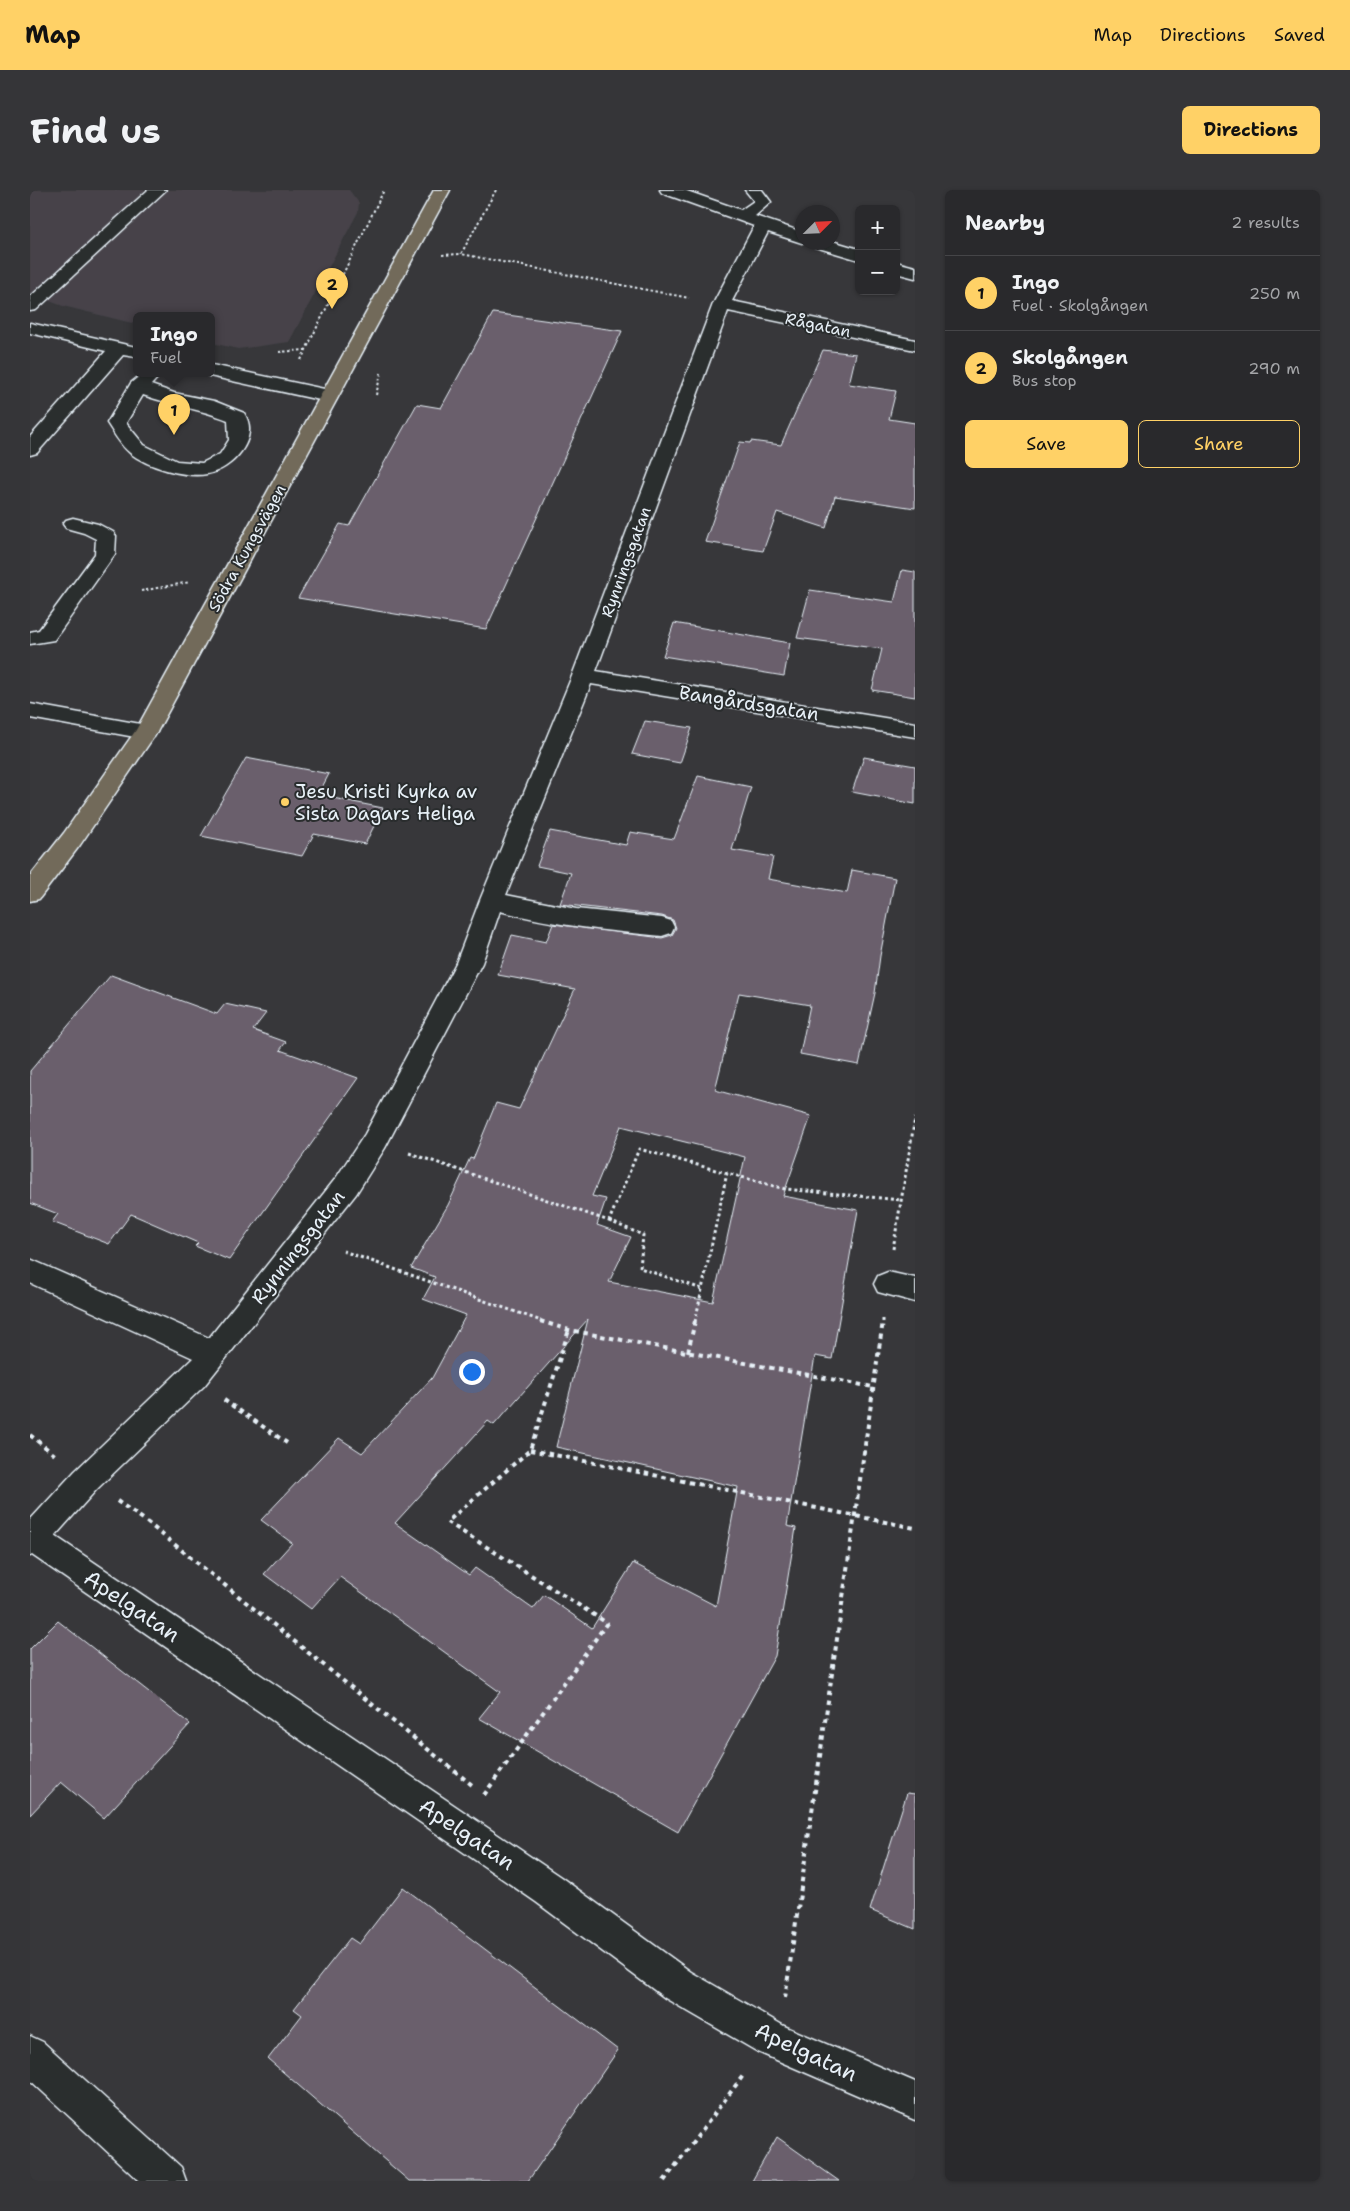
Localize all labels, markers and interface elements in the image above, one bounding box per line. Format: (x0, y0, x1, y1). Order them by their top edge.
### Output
text: Map (25, 19, 81, 51)
text: Map (1094, 23, 1132, 47)
text: Directions (1160, 23, 1246, 47)
text: Saved (1274, 23, 1325, 47)
button: Directions (1182, 106, 1320, 154)
text: Find us (30, 107, 161, 154)
north arrow (795, 205, 840, 250)
map controls (855, 205, 900, 295)
button: + (855, 205, 900, 250)
text: Nearby (965, 209, 1045, 237)
text: 2 results (1231, 212, 1300, 233)
button: − (855, 250, 900, 295)
pin: 2 (316, 268, 348, 309)
text: Ingo (1012, 270, 1060, 295)
text: 1 (977, 283, 985, 304)
text: 250 m (1249, 283, 1300, 304)
text: Fuel · Skolgången (1012, 295, 1148, 316)
street label: Rågatan (783, 308, 853, 342)
popup (133, 312, 215, 377)
text: Ingo (150, 322, 198, 347)
text: Skolgången (1012, 345, 1128, 370)
text: Fuel (150, 347, 182, 368)
text: 2 (975, 358, 987, 379)
text: 290 m (1248, 358, 1300, 379)
text: Bus stop (1012, 370, 1077, 391)
pin: 1 (158, 394, 190, 435)
button: Save (965, 420, 1128, 468)
button: Share (1138, 420, 1300, 468)
street label: Södra Kungsvägen (203, 480, 291, 615)
street label: Rynningsgatan (596, 504, 656, 620)
street label: Bangårdsgatan (677, 680, 821, 726)
place label: Jesu Kristi Kyrka av Sista Dagars Heliga (295, 779, 477, 826)
marker: Jesu Kristi Kyrka av Sista Dagars Heliga (279, 796, 291, 808)
street label: Rynningsgatan (246, 1185, 350, 1309)
your location (459, 1359, 485, 1385)
street label: Apelgatan (78, 1563, 186, 1649)
street label: Apelgatan (413, 1791, 521, 1877)
street label: Apelgatan (750, 2016, 862, 2088)

